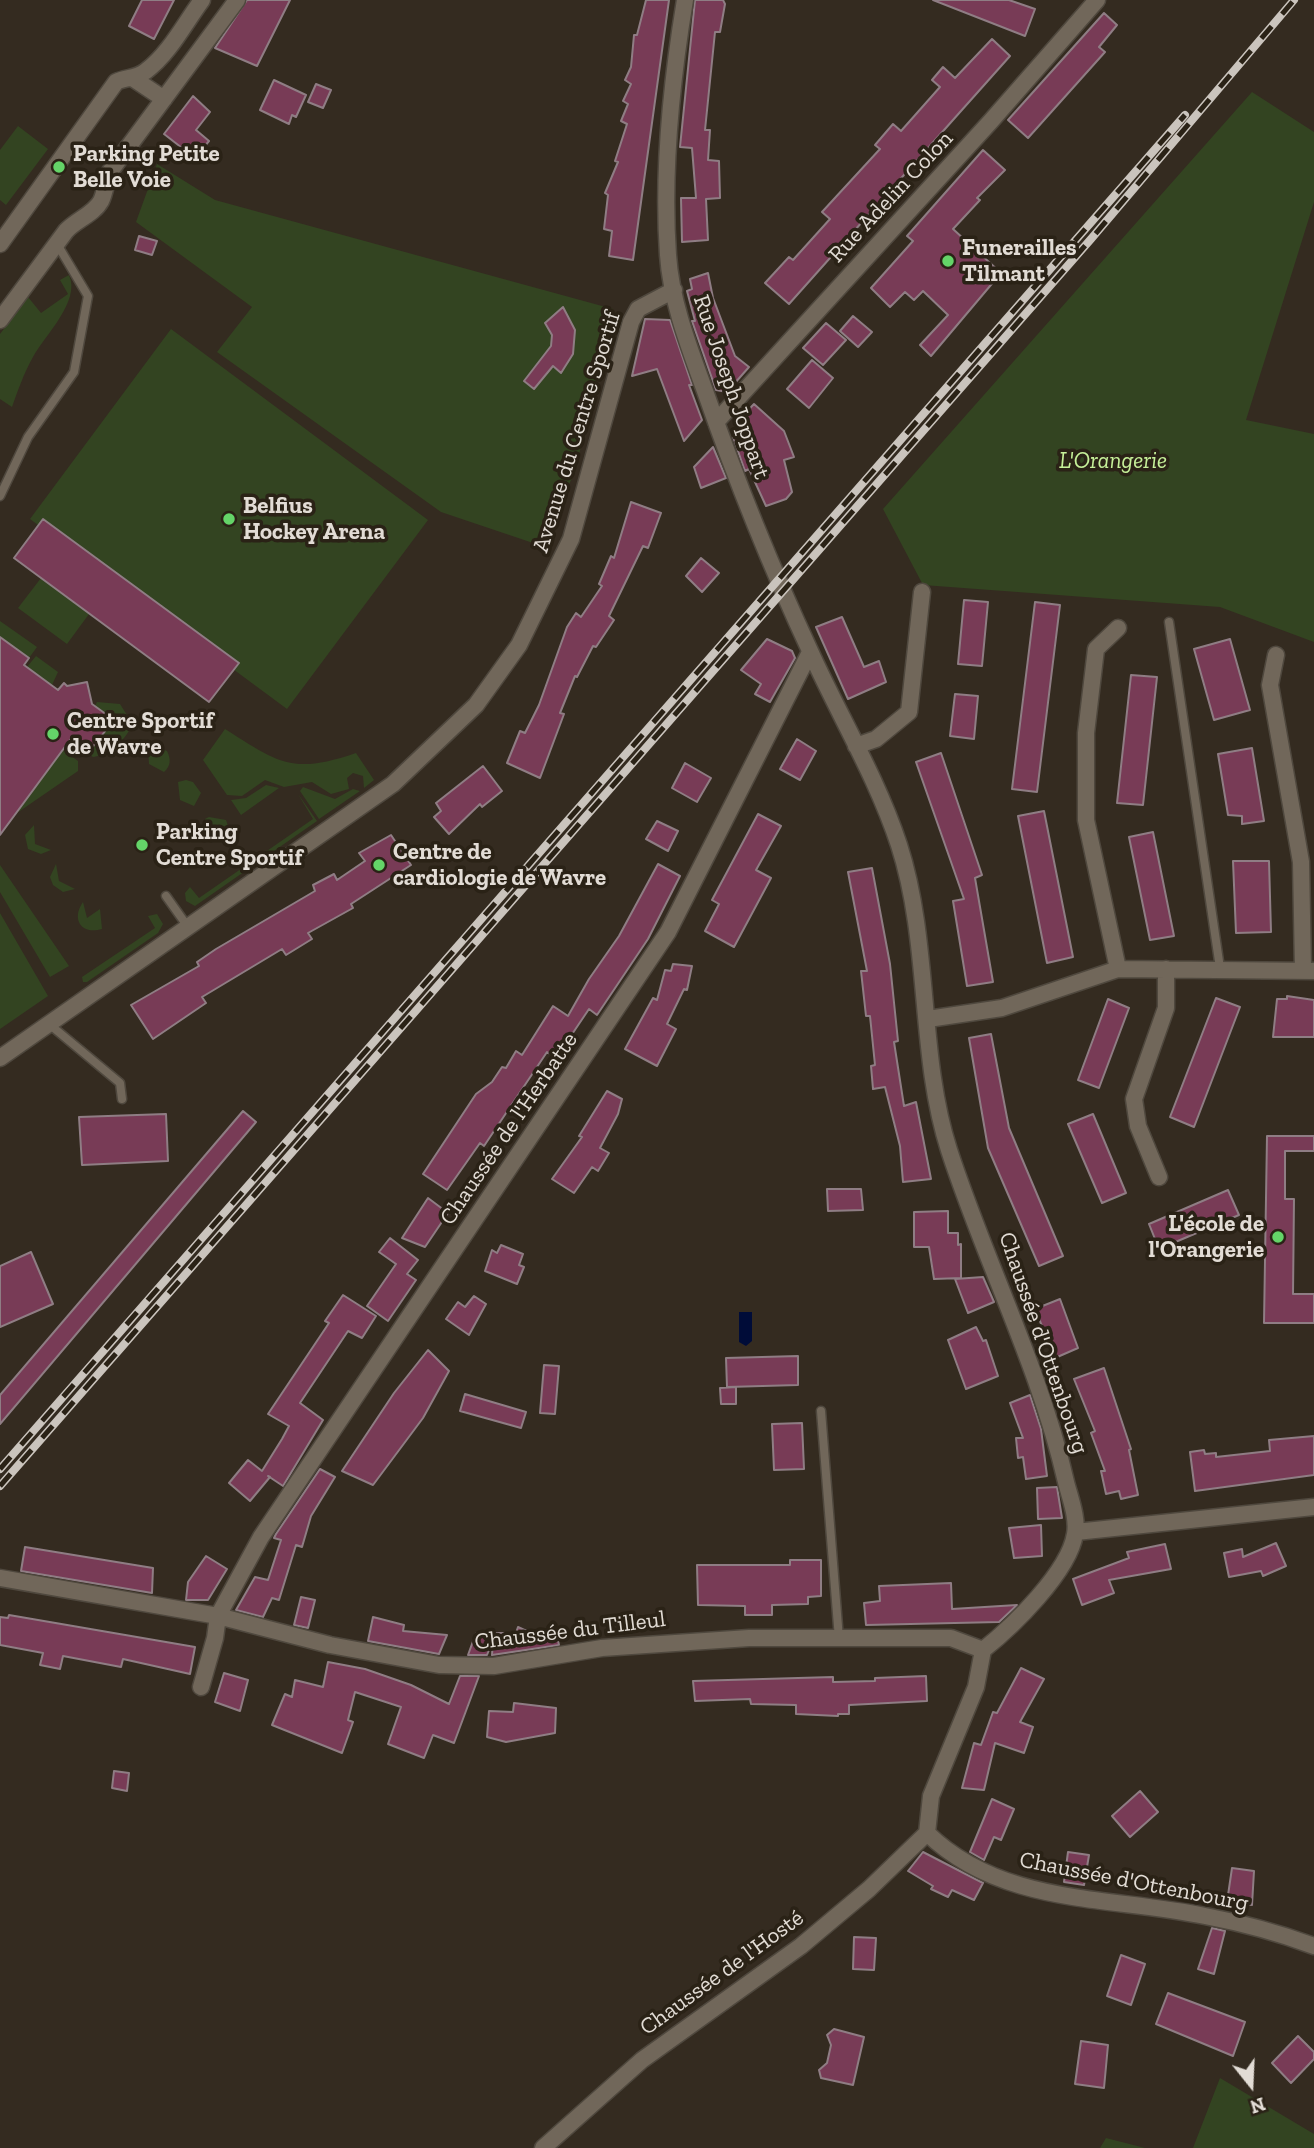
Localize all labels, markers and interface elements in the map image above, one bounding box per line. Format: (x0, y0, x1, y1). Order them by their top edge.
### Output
street label: Rue Adelin Colon (823, 125, 959, 269)
place label: Parking Petite Belle Voie (73, 140, 220, 194)
marker: Parking Petite Belle Voie (51, 159, 67, 175)
place label: Funerailles Tilmant (962, 234, 1077, 288)
marker: Funerailles Tilmant (940, 253, 956, 269)
street label: Rue Joseph Joppart (687, 291, 775, 483)
street label: Avenue du Centre Sportif (527, 308, 627, 556)
park label: L'Orangerie (1059, 447, 1167, 475)
place label: Belfius Hockey Arena (243, 492, 385, 546)
marker: Belfius Hockey Arena (221, 511, 237, 527)
place label: Centre Sportif de Wavre (67, 707, 213, 761)
marker: Centre Sportif de Wavre (45, 726, 61, 742)
place label: Parking Centre Sportif (156, 818, 302, 872)
marker: Parking Centre Sportif (134, 837, 150, 853)
place label: Centre de cardiologie de Wavre (393, 838, 606, 892)
marker: Centre de cardiologie de Wavre (371, 857, 387, 873)
street label: Chaussée de l'Herbatte (434, 1027, 584, 1231)
place label: L'école de l'Orangerie (1149, 1210, 1264, 1264)
street label: Chaussée d'Ottenbourg (992, 1229, 1094, 1457)
marker: L'école de l'Orangerie (1270, 1229, 1286, 1245)
street label: Chaussée du Tilleul (473, 1606, 667, 1656)
street label: Chaussée d'Ottenbourg (1017, 1846, 1251, 1918)
street label: Chaussée de l'Hosté (635, 1904, 809, 2042)
north arrow (1216, 2050, 1286, 2120)
text: N (1247, 2092, 1268, 2119)

